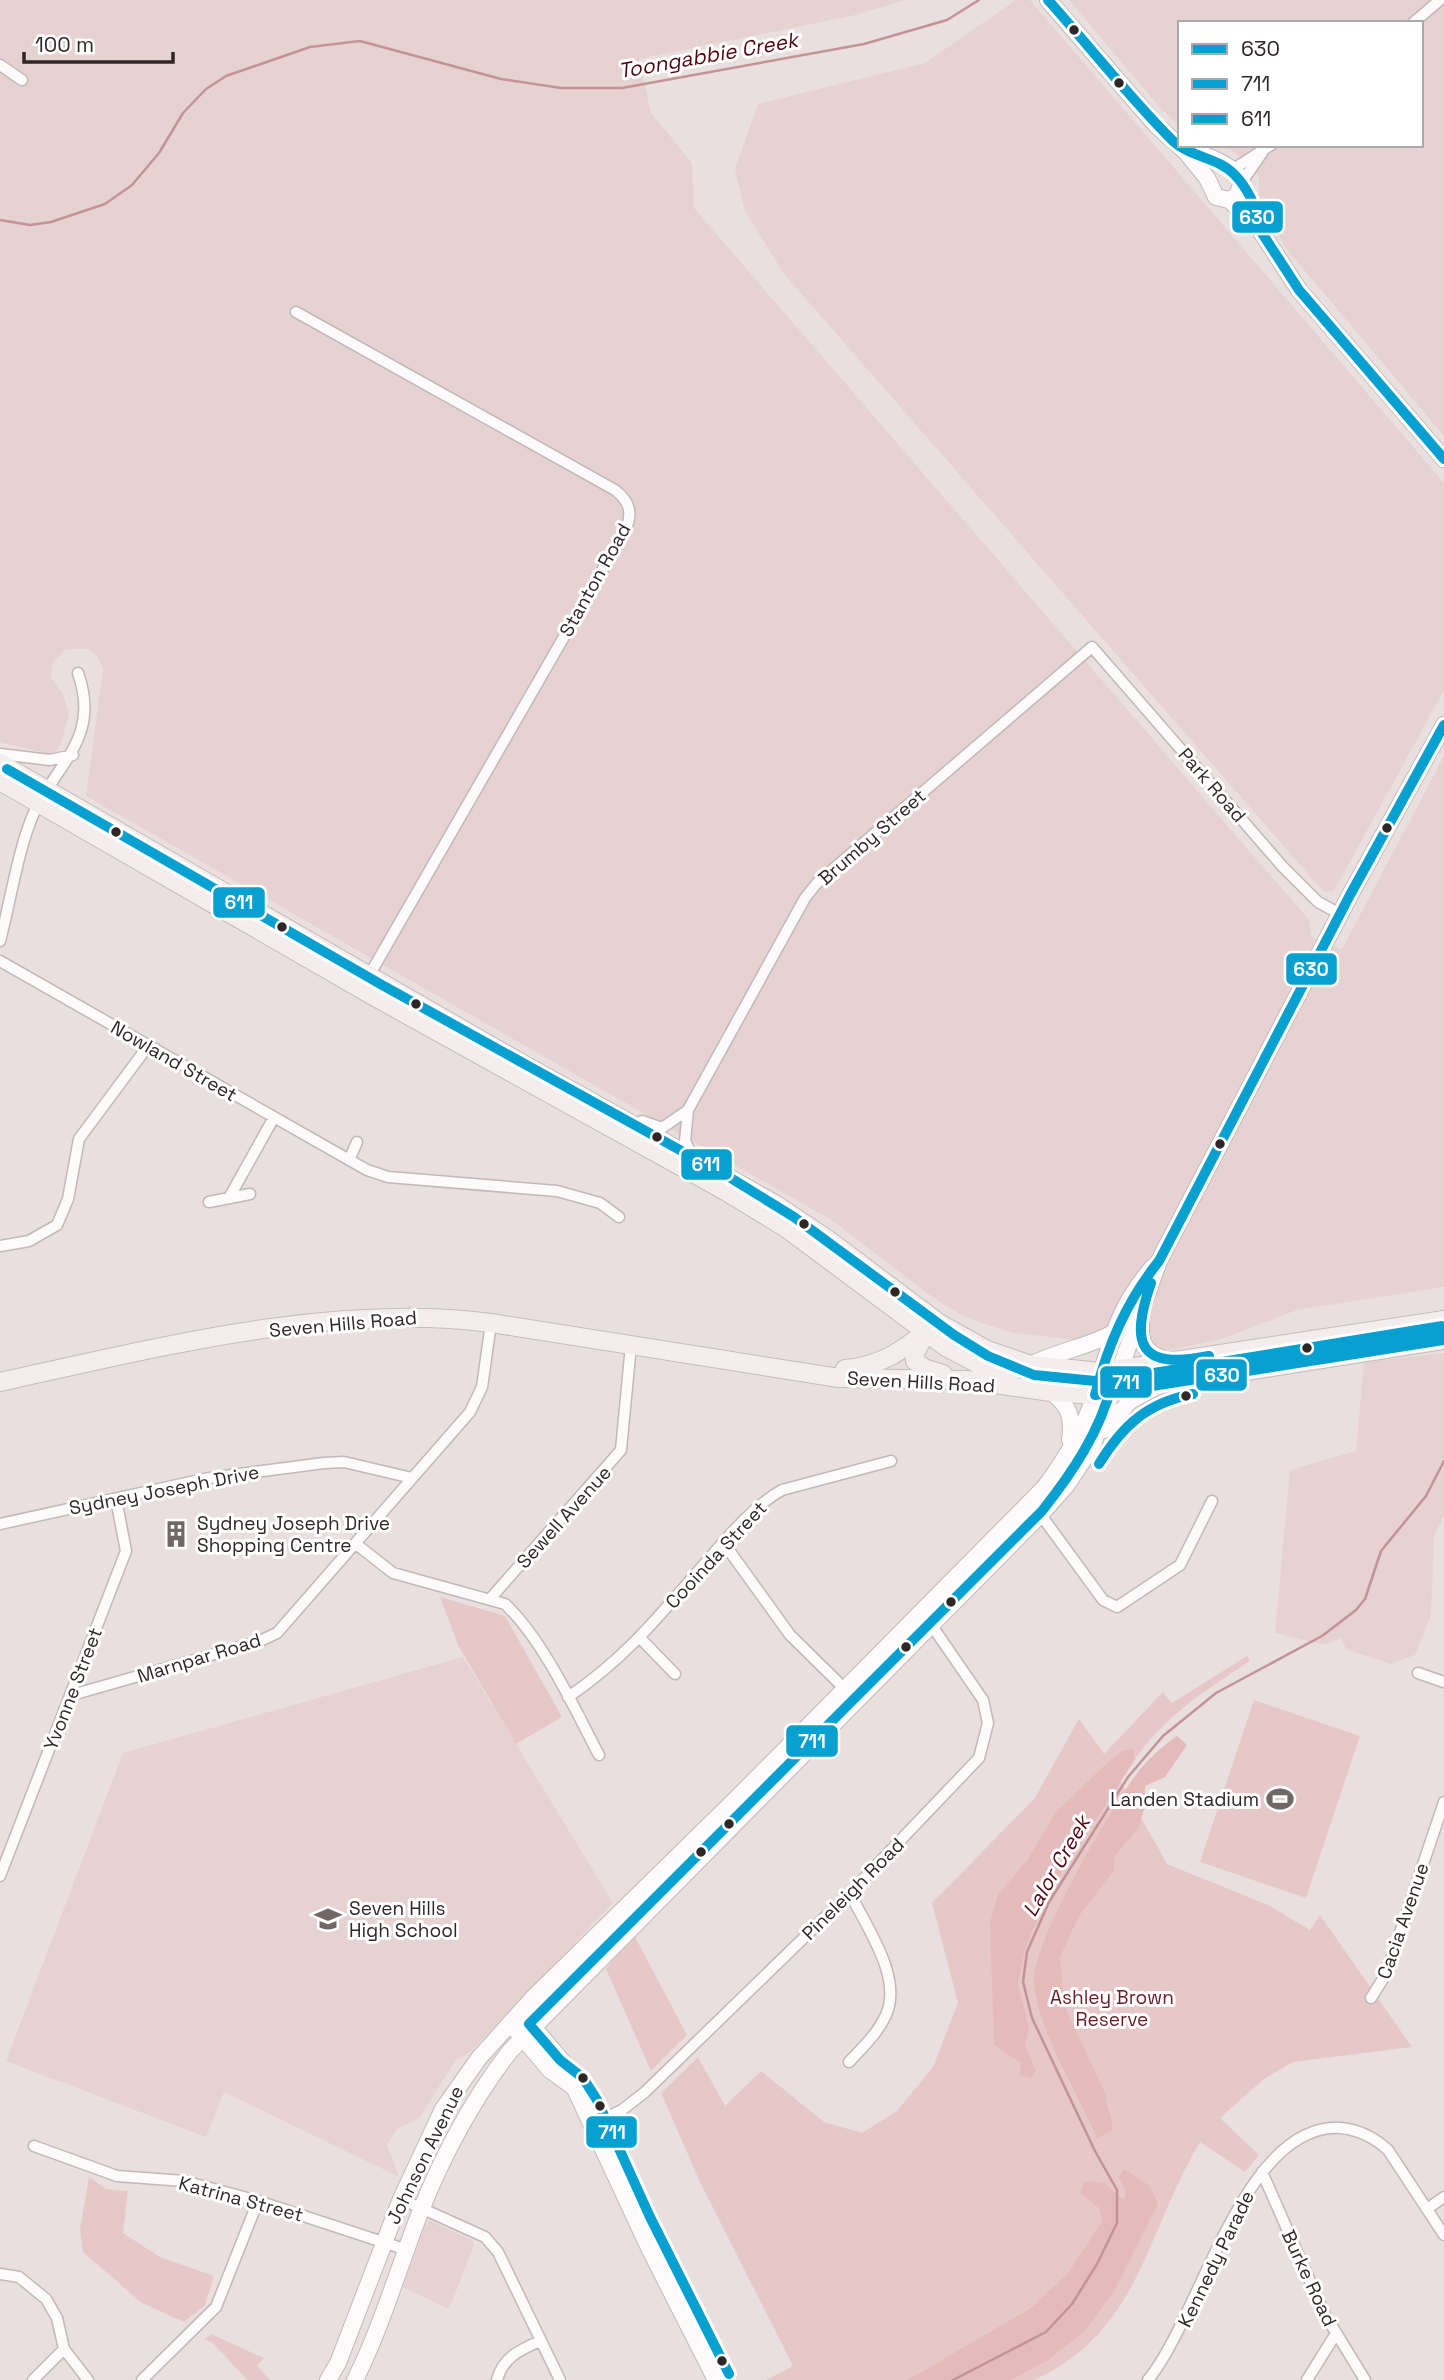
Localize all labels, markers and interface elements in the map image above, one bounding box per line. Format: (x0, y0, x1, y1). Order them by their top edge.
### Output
scale bar (24, 21, 173, 65)
legend (1178, 21, 1423, 147)
unlabelled marker (1067, 23, 1081, 37)
water label: Toongabbie Creek (616, 25, 803, 84)
text: 100 m (35, 31, 94, 58)
text: 630 (1241, 35, 1280, 62)
text: 711 (1241, 70, 1270, 97)
unlabelled marker (1112, 76, 1126, 90)
text: 611 (1241, 105, 1271, 132)
line badge: 630 (1231, 200, 1284, 234)
text: 630 (1239, 205, 1275, 230)
street label: Stanton Road (554, 519, 636, 641)
street label: Park Road (1173, 742, 1251, 828)
street label: Brumby Street (813, 783, 931, 891)
unlabelled marker (1380, 821, 1394, 835)
unlabelled marker (109, 825, 123, 839)
line badge: 611 (212, 886, 266, 919)
text: 611 (225, 890, 253, 915)
unlabelled marker (275, 920, 289, 934)
line badge: 630 (1285, 952, 1338, 986)
text: 630 (1293, 957, 1329, 982)
unlabelled marker (409, 997, 423, 1011)
street label: Nowland Street (106, 1015, 242, 1107)
unlabelled marker (650, 1130, 664, 1144)
unlabelled marker (1213, 1137, 1227, 1151)
line badge: 611 (680, 1148, 733, 1181)
text: 611 (692, 1152, 720, 1177)
unlabelled marker (797, 1217, 811, 1231)
unlabelled marker (888, 1285, 902, 1299)
street label: Seven Hills Road (268, 1305, 418, 1343)
unlabelled marker (1300, 1341, 1314, 1355)
line badge: 630 (1195, 1358, 1248, 1392)
text: 630 (1204, 1363, 1240, 1388)
line badge: 711 (1099, 1365, 1153, 1399)
street label: Seven Hills Road (846, 1366, 996, 1398)
text: 711 (1112, 1370, 1140, 1395)
unlabelled marker (1179, 1389, 1193, 1403)
street label: Sydney Joseph Drive (67, 1459, 261, 1521)
street label: Sewell Avenue (511, 1460, 617, 1574)
street label: Cooinda Street (660, 1496, 772, 1614)
place label: Sydney Joseph Drive Shopping Centre (197, 1511, 390, 1558)
building icon: Sydney Joseph Drive Shopping Centre (161, 1519, 191, 1549)
unlabelled marker (944, 1595, 958, 1609)
street label: Yvonne Street (38, 1624, 108, 1754)
street label: Marnpar Road (134, 1627, 264, 1689)
unlabelled marker (899, 1640, 913, 1654)
line badge: 711 (785, 1724, 839, 1758)
text: 711 (798, 1729, 826, 1754)
sports icon: Landen Stadium (1265, 1784, 1295, 1814)
place label: Landen Stadium (1110, 1787, 1259, 1812)
water label: Lalor Creek (1016, 1808, 1097, 1921)
unlabelled marker (722, 1817, 736, 1831)
street label: Pineleigh Road (796, 1832, 910, 1946)
unlabelled marker (694, 1845, 708, 1859)
street label: Cacia Avenue (1371, 1859, 1435, 1983)
place label: Seven Hills High School (349, 1896, 458, 1943)
school or university icon: Seven Hills High School (313, 1904, 343, 1934)
park label: Ashley Brown Reserve (1050, 1985, 1174, 2032)
unlabelled marker (576, 2071, 590, 2085)
street label: Johnson Avenue (381, 2082, 469, 2228)
unlabelled marker (593, 2099, 607, 2113)
line badge: 711 (585, 2115, 638, 2149)
text: 711 (598, 2120, 626, 2145)
street label: Katrina Street (176, 2170, 306, 2228)
street label: Kennedy Parade (1172, 2187, 1260, 2331)
street label: Burke Road (1276, 2226, 1342, 2330)
unlabelled marker (715, 2354, 729, 2368)

